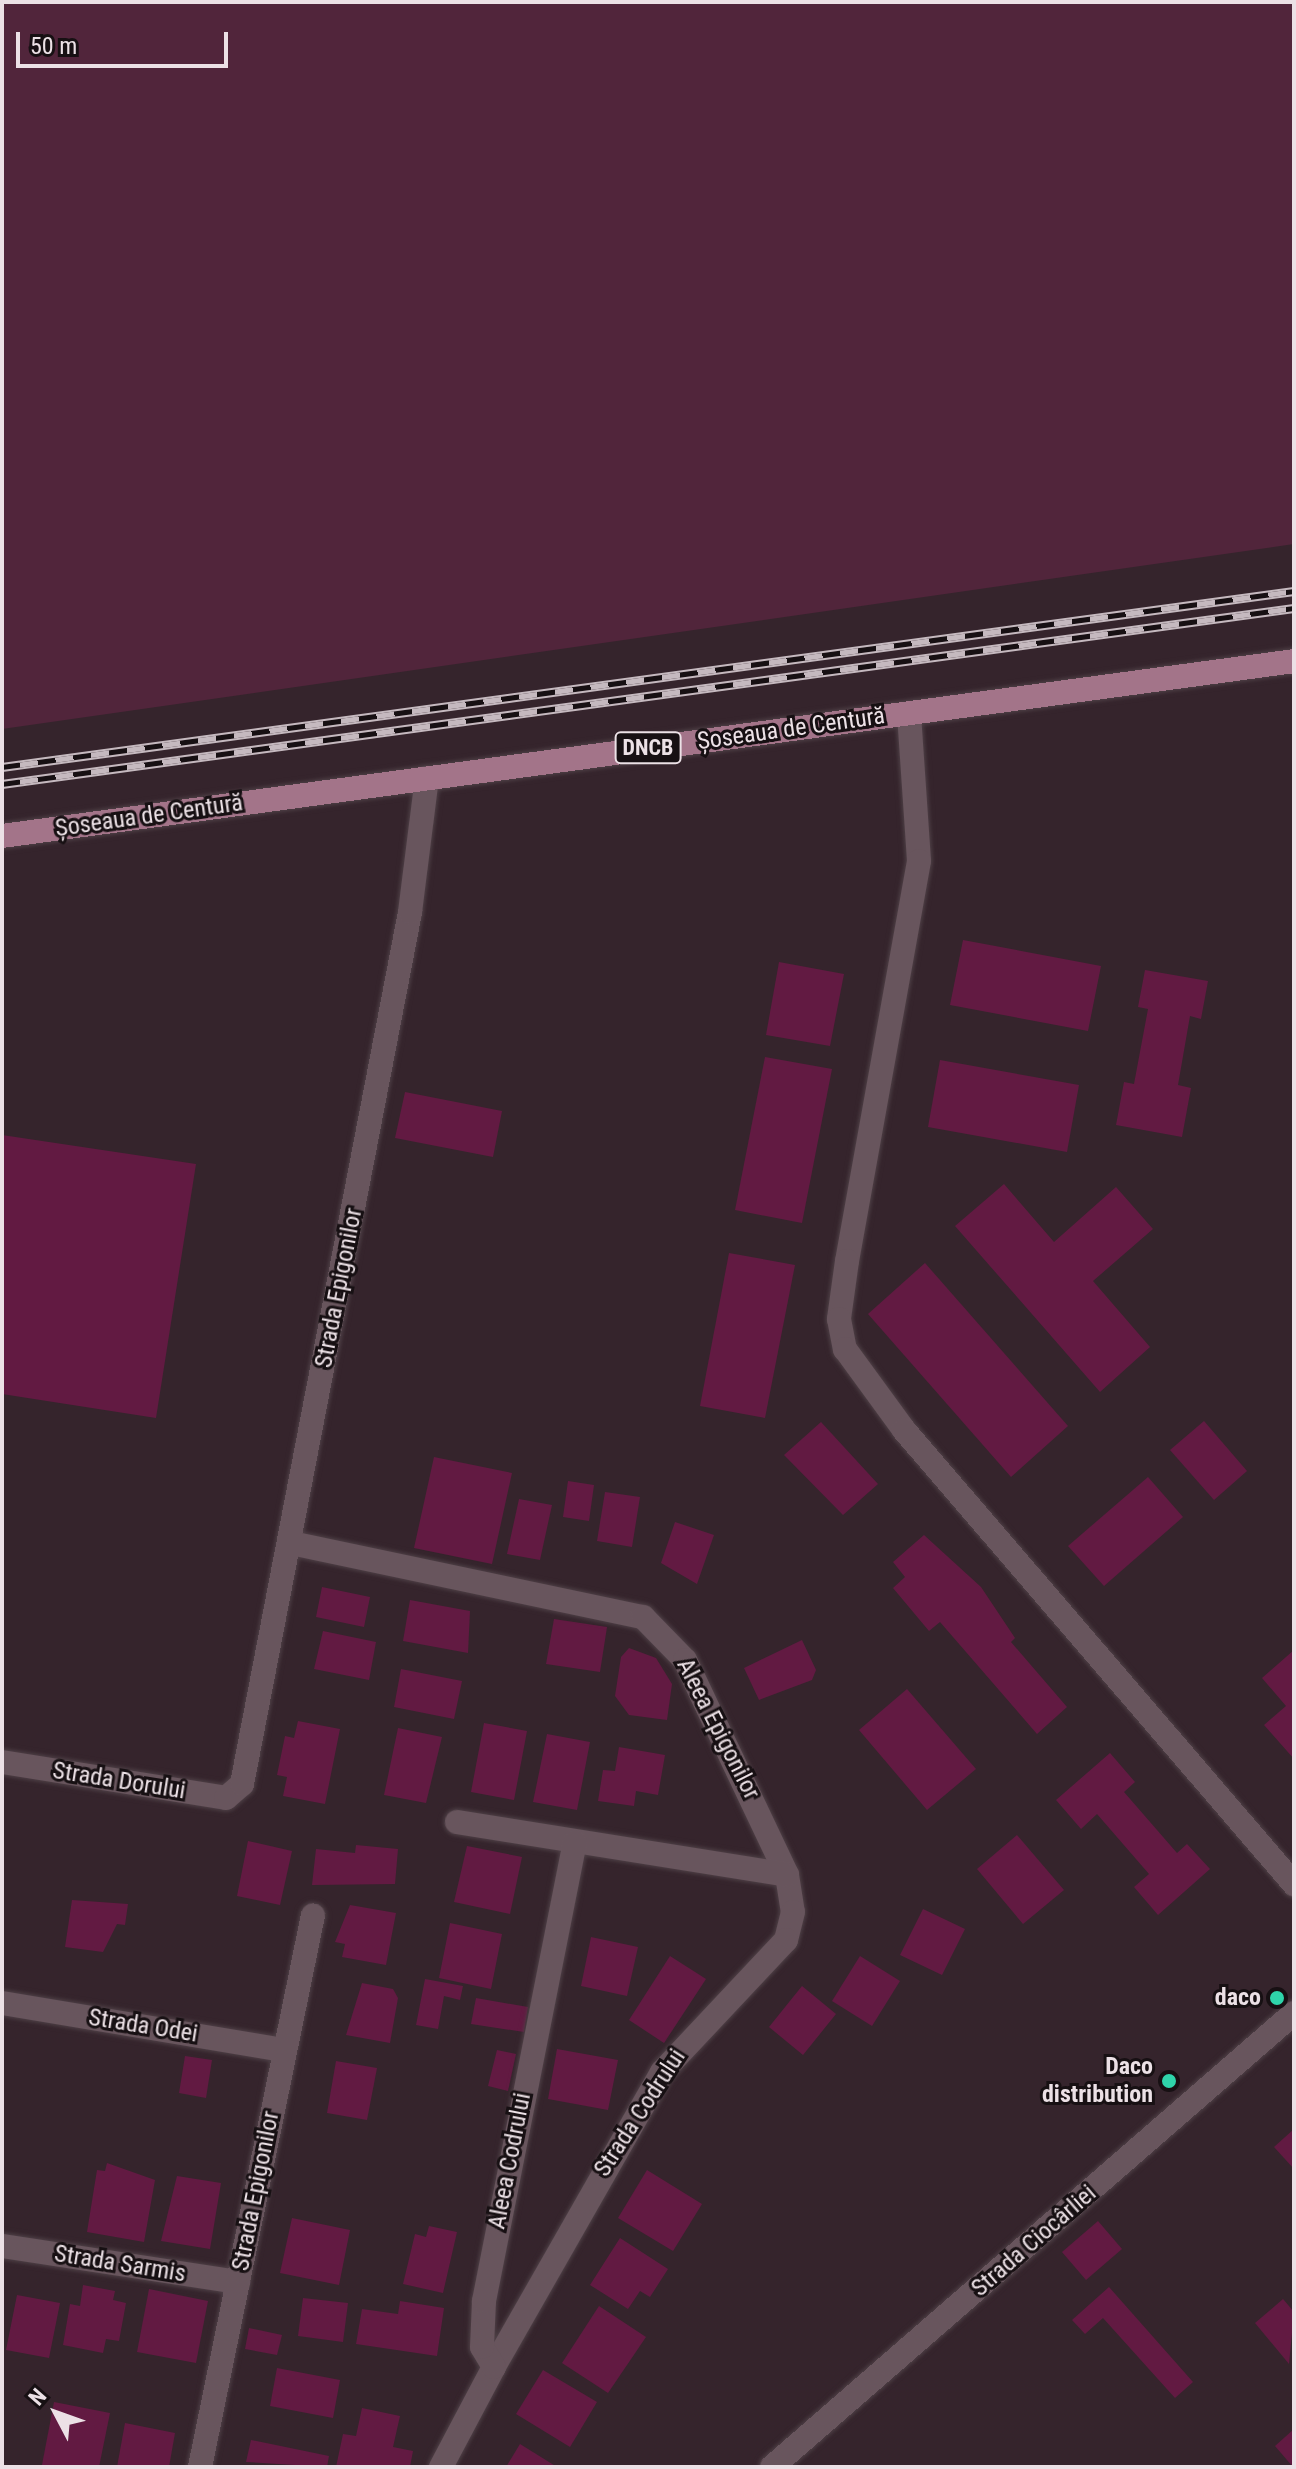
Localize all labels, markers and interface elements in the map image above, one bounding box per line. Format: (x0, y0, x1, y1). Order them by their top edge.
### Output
scale bar (20, 16, 232, 66)
text: 50 m (30, 32, 77, 60)
street label: Șoseaua de Centură (695, 702, 887, 756)
road number: DNCB (614, 730, 682, 766)
street label: Șoseaua de Centură (53, 789, 245, 843)
street label: Strada Epigonilor (309, 1206, 369, 1370)
street label: Aleea Epigonilor (670, 1654, 766, 1804)
street label: Strada Dorului (51, 1756, 187, 1806)
place label: daco (1215, 1984, 1261, 2012)
marker: daco (1268, 1989, 1286, 2007)
street label: Strada Odei (86, 2003, 200, 2049)
street label: Strada Codrului (588, 2044, 692, 2182)
place label: Daco distribution (1042, 2053, 1153, 2109)
marker: Daco distribution (1160, 2072, 1178, 2090)
street label: Aleea Codrului (483, 2091, 537, 2231)
street label: Strada Epigonilor (226, 2109, 286, 2273)
street label: Strada Ciocârliei (966, 2179, 1102, 2303)
street label: Strada Sarmis (52, 2239, 188, 2289)
north arrow (16, 2373, 96, 2453)
text: N (24, 2384, 51, 2410)

